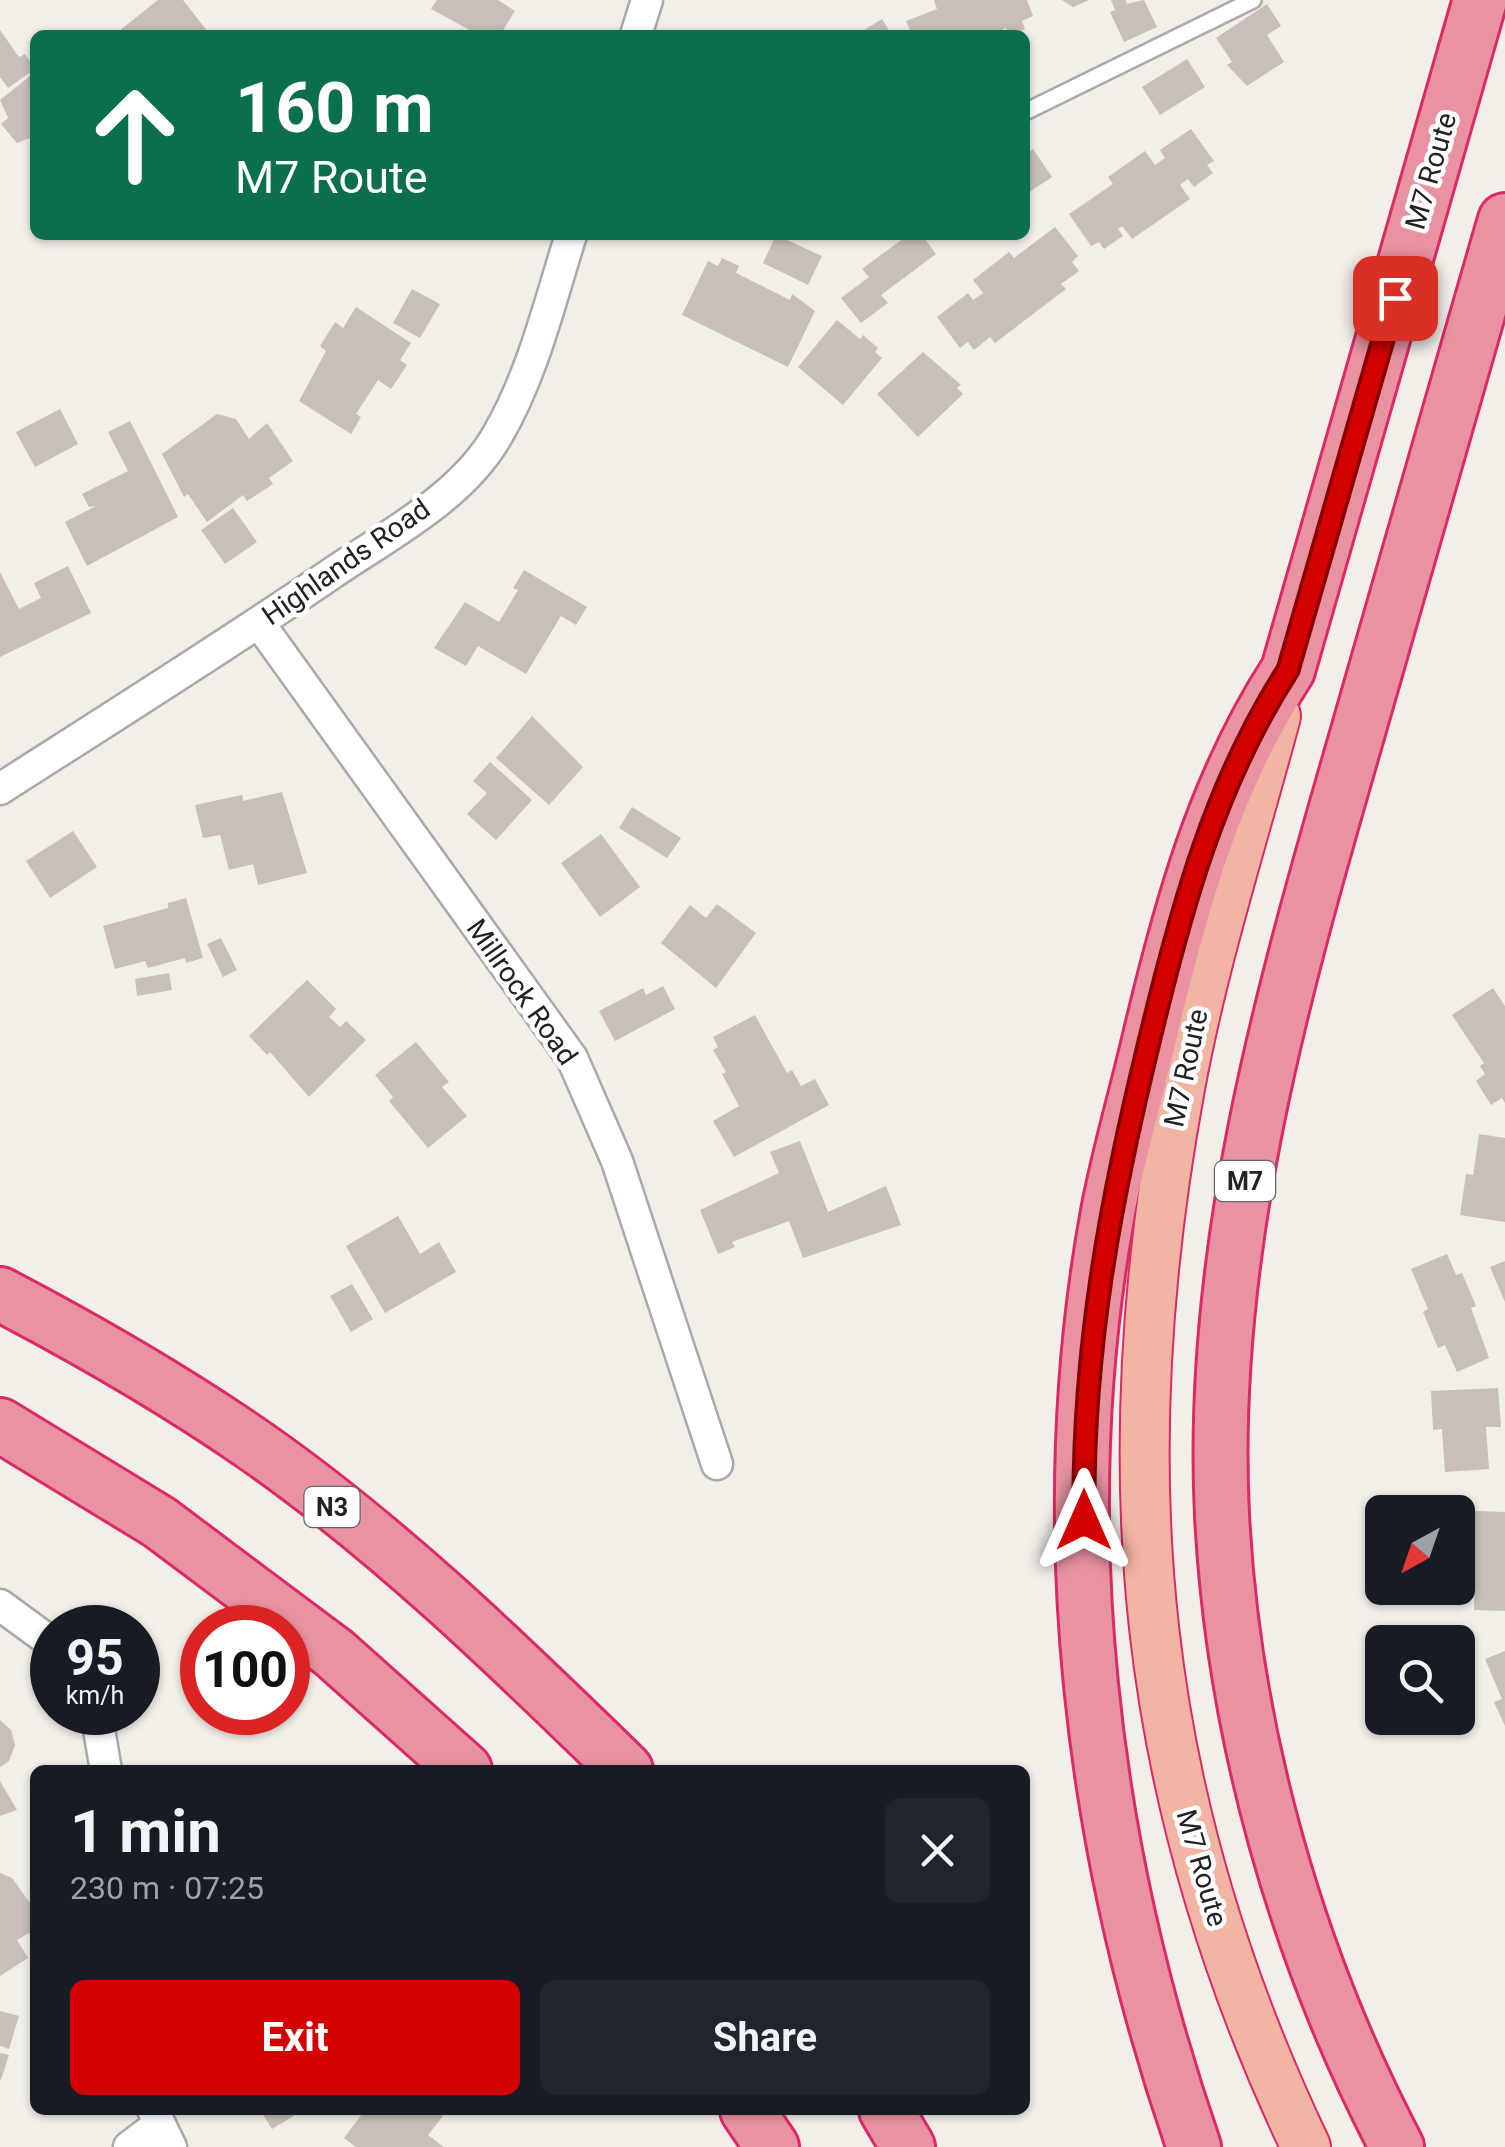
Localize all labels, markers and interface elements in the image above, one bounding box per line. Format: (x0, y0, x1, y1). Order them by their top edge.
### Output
text: 160 m (235, 67, 434, 149)
icon: ahead (70, 70, 200, 200)
street label: M7 Route (1399, 109, 1463, 233)
text: M7 Route (235, 151, 428, 204)
pin (1353, 256, 1438, 341)
icon: arrive (1368, 271, 1423, 326)
street label: Highlands Road (256, 492, 436, 632)
street label: Millrock Road (460, 913, 584, 1071)
street label: M7 Route (1157, 1006, 1215, 1130)
road number: M7 (1215, 1161, 1275, 1201)
position arrow (1032, 1468, 1136, 1572)
road number: N3 (304, 1487, 360, 1527)
north arrow (1365, 1495, 1475, 1605)
map controls (1365, 1495, 1475, 1735)
speed limit sign: 100 (180, 1605, 310, 1735)
button: search (1365, 1625, 1475, 1735)
text: 95 (66, 1629, 124, 1687)
text: km/h (66, 1681, 124, 1710)
text: 1 min (70, 1796, 221, 1867)
button: close (885, 1798, 990, 1903)
street label: M7 Route (1170, 1806, 1234, 1930)
text: 230 m · 07:25 (70, 1869, 264, 1907)
button: Exit (70, 1980, 520, 2095)
button: Share (540, 1980, 990, 2095)

